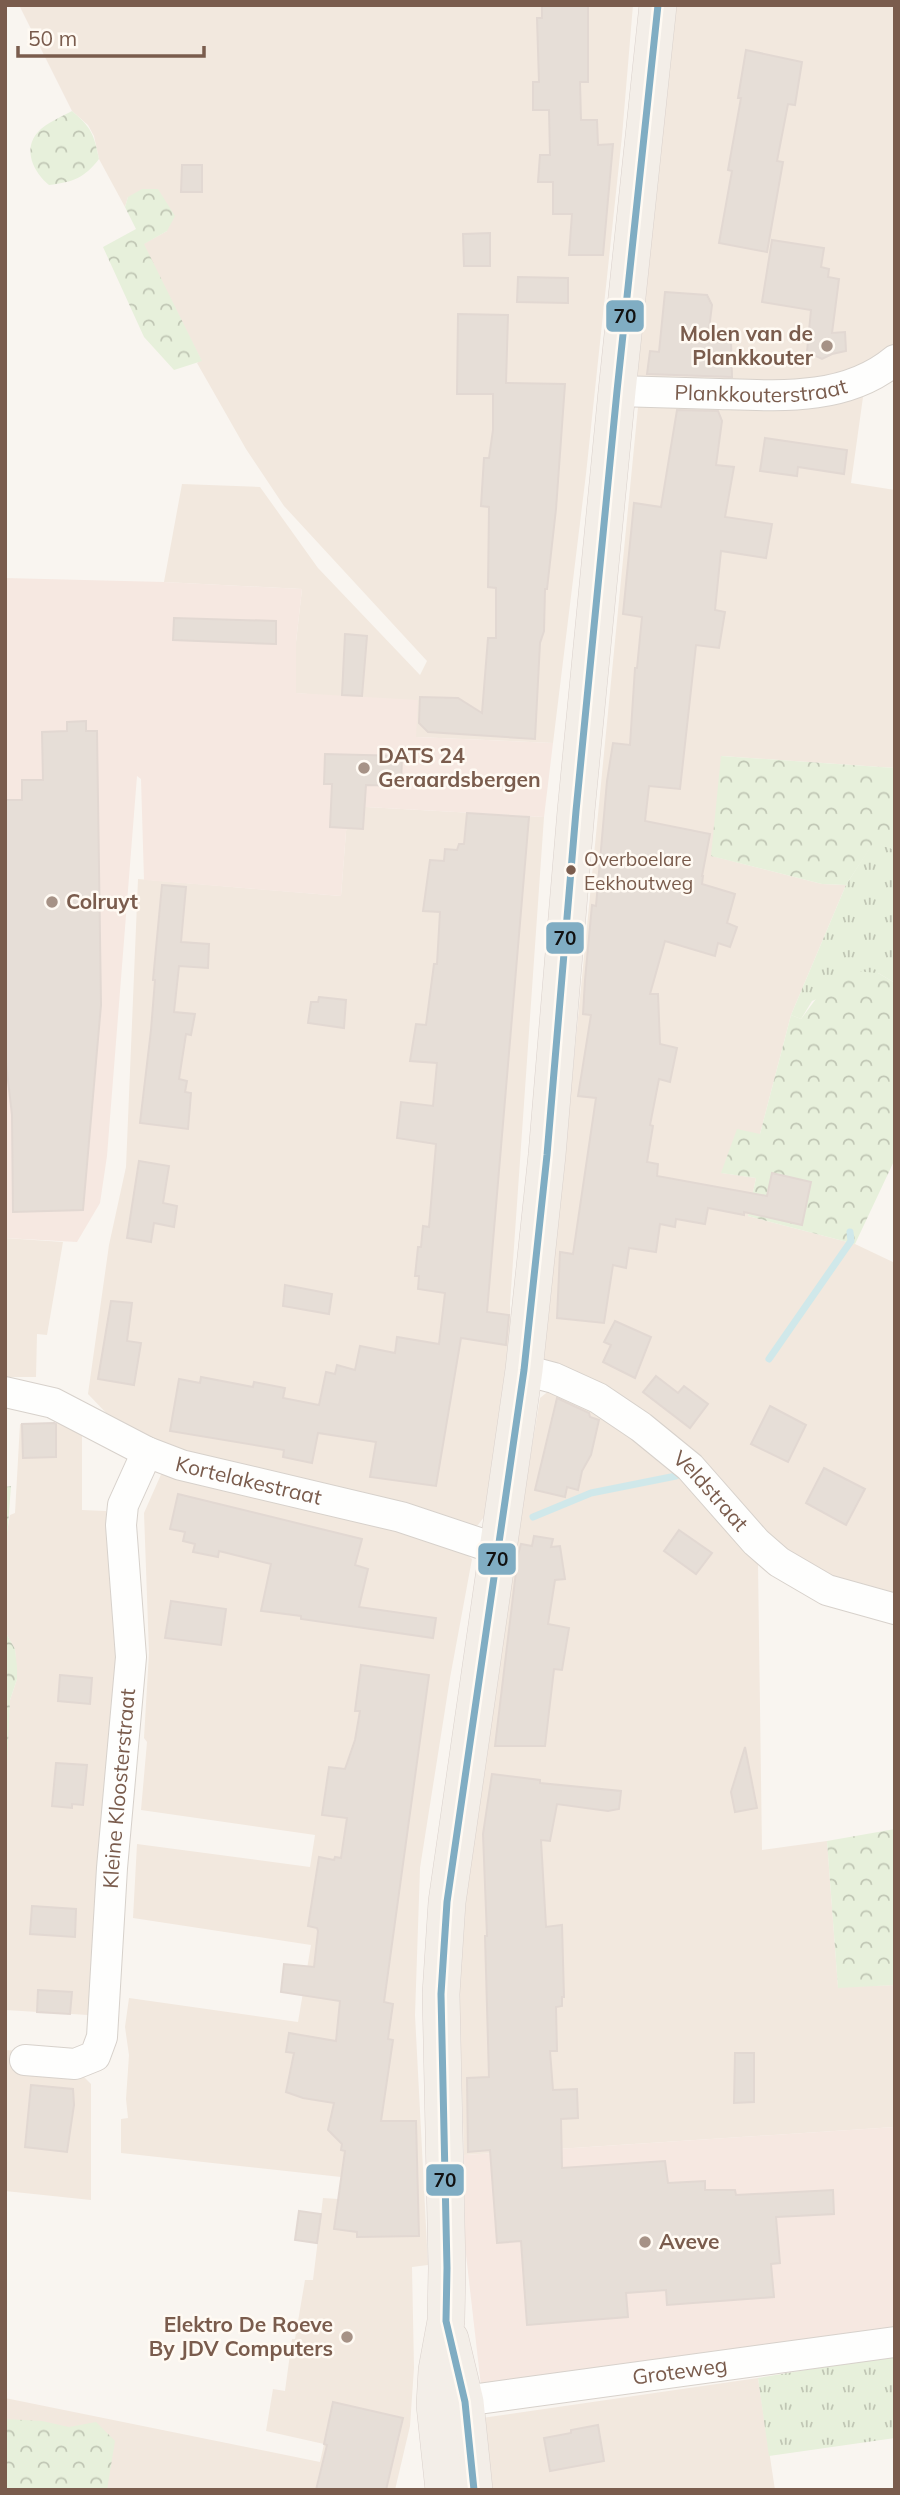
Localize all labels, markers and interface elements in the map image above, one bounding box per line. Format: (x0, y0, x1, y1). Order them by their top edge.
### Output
scale bar (18, 14, 203, 58)
text: 50 m (28, 25, 77, 51)
line badge: 70 (605, 299, 645, 333)
text: 70 (614, 304, 636, 328)
place label: Molen van de Plankkouter (680, 320, 814, 370)
marker: Molen van de Plankkouter (819, 338, 835, 354)
street label: Plankkouterstraat (674, 372, 850, 407)
place label: DATS 24 Geraardsbergen (378, 742, 541, 792)
marker: DATS 24 Geraardsbergen (356, 760, 372, 776)
place label: Overboelare Eekhoutweg (584, 847, 693, 895)
marker: Overboelare Eekhoutweg (564, 863, 578, 877)
place label: Colruyt (66, 888, 138, 914)
marker: Colruyt (44, 894, 60, 910)
line badge: 70 (545, 921, 585, 955)
text: 70 (554, 926, 576, 950)
street label: Veldstraat (668, 1444, 754, 1536)
street label: Kortelakestraat (173, 1450, 324, 1510)
line badge: 70 (477, 1542, 517, 1576)
text: 70 (486, 1547, 508, 1571)
street label: Kleine Kloosterstraat (97, 1687, 140, 1889)
line badge: 70 (425, 2163, 465, 2197)
text: 70 (434, 2168, 456, 2192)
place label: Aveve (659, 2228, 719, 2254)
marker: Aveve (637, 2234, 653, 2250)
place label: Elektro De Roeve By JDV Computers (149, 2311, 333, 2361)
marker: Elektro De Roeve By JDV Computers (339, 2329, 355, 2345)
street label: Groteweg (631, 2351, 729, 2390)

